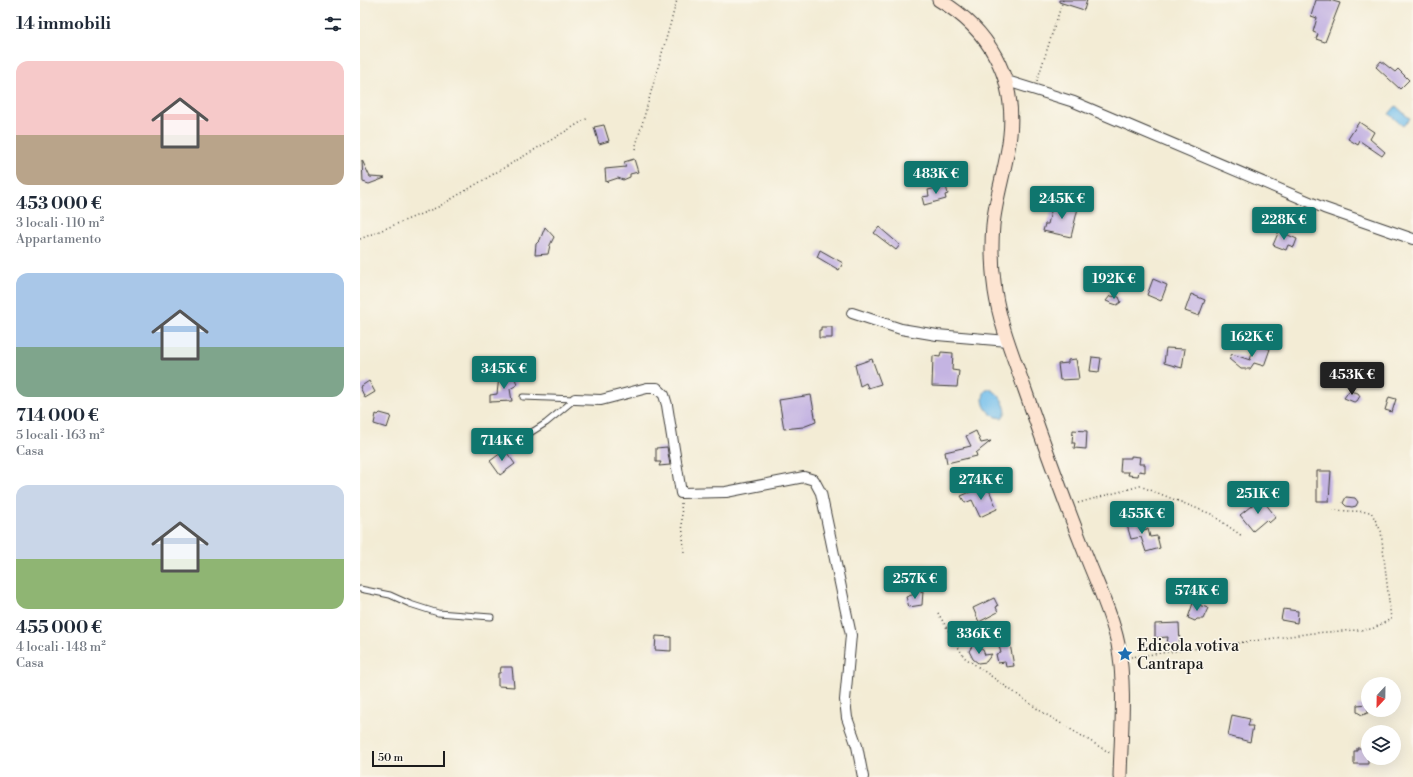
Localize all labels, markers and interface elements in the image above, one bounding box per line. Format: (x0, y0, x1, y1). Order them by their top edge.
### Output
text: 14 immobili (16, 13, 111, 35)
icon: filters (322, 13, 344, 35)
icon: home (144, 87, 216, 159)
pin: 483K € (903, 161, 969, 195)
text: 483K € (913, 166, 959, 182)
pin: 245K € (1029, 186, 1095, 220)
text: 245K € (1039, 191, 1085, 207)
text: 453 000 € (16, 193, 102, 215)
pin: 228K € (1251, 207, 1317, 241)
text: 228K € (1261, 212, 1307, 228)
text: 3 locali · 110 m² (16, 215, 104, 231)
text: Appartamento (16, 231, 101, 247)
pin: 192K € (1081, 266, 1147, 300)
text: 192K € (1092, 271, 1136, 287)
icon: home (144, 299, 216, 371)
pin: 162K € (1219, 324, 1285, 358)
text: 162K € (1230, 329, 1274, 345)
pin: 345K € (471, 356, 537, 390)
text: 345K € (481, 361, 527, 377)
pin: 453K € (1319, 362, 1385, 396)
text: 453K € (1329, 367, 1375, 383)
text: 714 000 € (16, 405, 99, 427)
text: 5 locali · 163 m² (16, 427, 105, 443)
pin: 714K € (469, 428, 535, 462)
text: 714K € (480, 433, 524, 449)
text: Casa (16, 443, 44, 459)
pin: 274K € (948, 467, 1014, 501)
text: 274K € (959, 472, 1003, 488)
pin: 251K € (1225, 481, 1291, 515)
text: 251K € (1236, 486, 1280, 502)
pin: 455K € (1109, 501, 1175, 535)
text: 455K € (1119, 506, 1165, 522)
icon: home (144, 511, 216, 583)
pin: 257K € (882, 566, 948, 600)
text: 257K € (893, 571, 937, 587)
pin: 574K € (1164, 578, 1230, 612)
text: 574K € (1175, 583, 1219, 599)
text: 455 000 € (16, 617, 102, 639)
pin: 336K € (946, 621, 1012, 655)
text: 336K € (957, 626, 1001, 642)
place label: Edicola votiva Cantrapa (1137, 636, 1240, 674)
text: 4 locali · 148 m² (16, 639, 106, 655)
place icon: Edicola votiva Cantrapa (1116, 645, 1134, 663)
text: Casa (16, 655, 44, 671)
north arrow (1361, 677, 1401, 717)
map controls (1361, 677, 1401, 765)
button: layers (1361, 725, 1401, 765)
scale bar (372, 749, 445, 768)
text: 50 m (378, 751, 403, 765)

